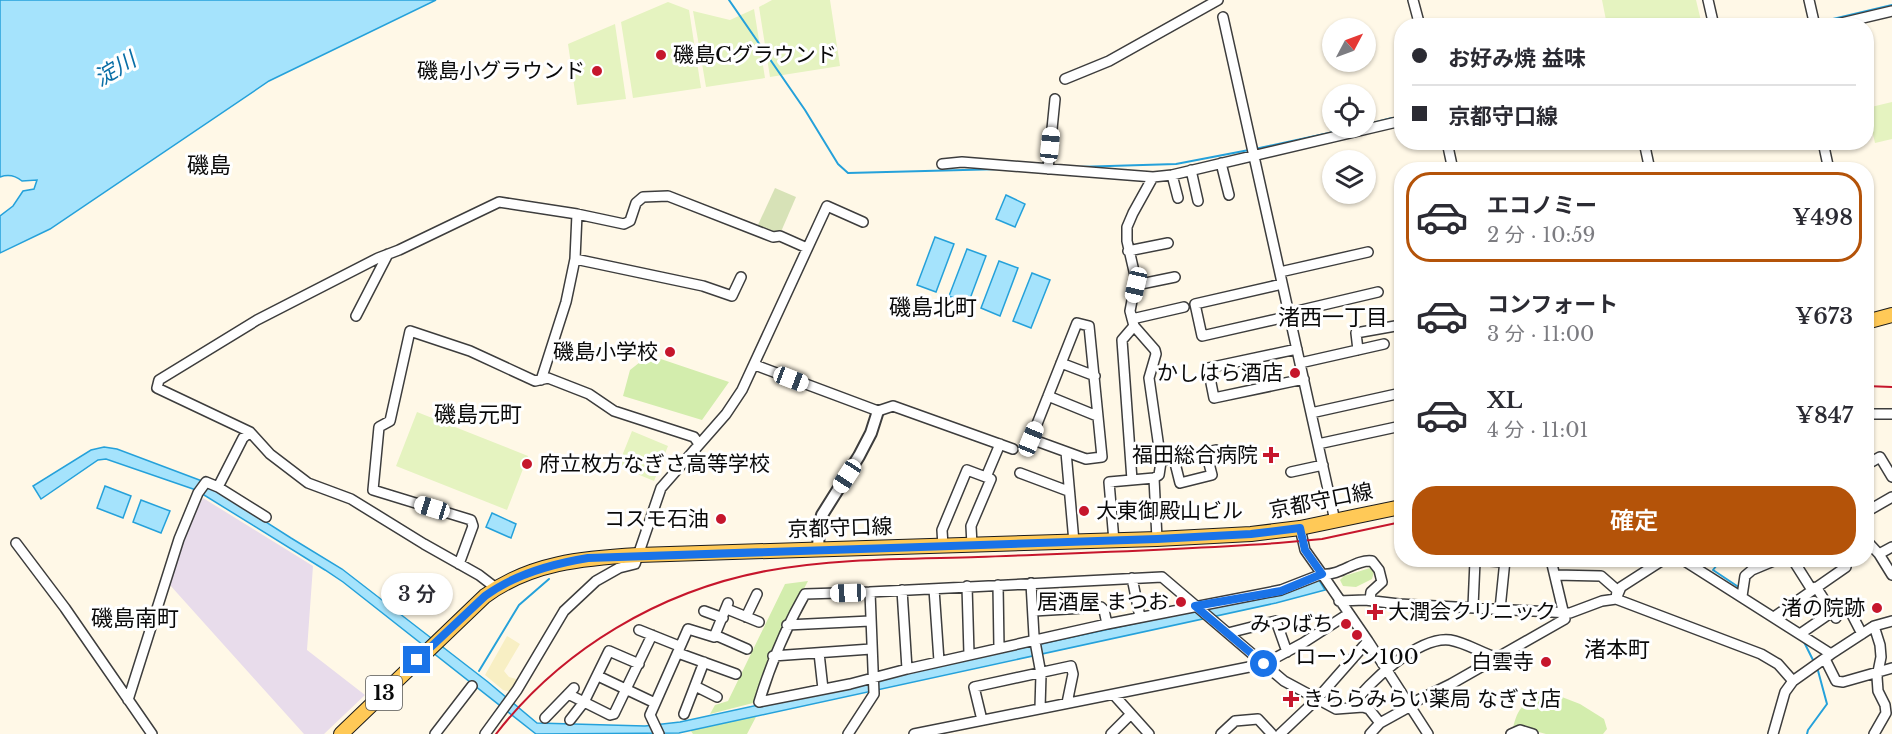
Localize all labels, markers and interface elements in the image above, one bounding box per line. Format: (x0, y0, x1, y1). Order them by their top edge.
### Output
north arrow (1322, 18, 1376, 72)
map controls (1322, 18, 1376, 204)
place label: 磯島Cグラウンド (673, 42, 837, 68)
water label: 淀川 (89, 45, 143, 92)
text: お好み焼 益味 (1448, 45, 1586, 72)
marker: 磯島Cグラウンド (654, 48, 668, 62)
place label: 磯島小グラウンド (417, 58, 585, 84)
marker: 磯島小グラウンド (590, 64, 604, 78)
button: locate (1322, 84, 1376, 138)
text: 京都守口線 (1448, 103, 1558, 130)
car (1039, 126, 1061, 164)
button: layers (1322, 150, 1376, 204)
district label: 磯島 (187, 152, 231, 179)
icon: car (1415, 190, 1469, 244)
text: エコノミー (1487, 192, 1597, 219)
text: ¥498 (1792, 204, 1853, 231)
text: 2 分 · 10:59 (1487, 223, 1595, 247)
car (1123, 265, 1149, 305)
icon: car (1415, 289, 1469, 343)
text: コンフォート (1487, 291, 1618, 318)
district label: 磯島北町 (889, 294, 977, 321)
text: ¥673 (1795, 303, 1853, 330)
district label: 渚西一丁目 (1278, 304, 1388, 331)
text: 3 分 · 11:00 (1487, 322, 1594, 346)
place label: 磯島小学校 (553, 339, 658, 365)
marker: 磯島小学校 (663, 345, 677, 359)
place label: かしはら酒店 (1157, 360, 1283, 386)
car (771, 364, 811, 394)
marker: かしはら酒店 (1288, 366, 1302, 380)
text: XL (1487, 387, 1522, 414)
icon: car (1415, 388, 1469, 442)
district label: 磯島元町 (434, 401, 522, 428)
text: ¥847 (1796, 402, 1853, 429)
text: 4 分 · 11:01 (1487, 418, 1588, 442)
car (1016, 419, 1046, 459)
place label: 福田総合病院 (1132, 442, 1258, 468)
marker: 福田総合病院 (1262, 446, 1280, 464)
place label: 府立枚方なぎさ高等学校 (539, 451, 770, 477)
car (830, 456, 864, 496)
marker: 府立枚方なぎさ高等学校 (520, 457, 534, 471)
street label: 京都守口線 (1267, 478, 1375, 524)
button: 確定 (1412, 486, 1856, 555)
car (412, 494, 452, 522)
place label: 大東御殿山ビル (1096, 498, 1243, 524)
marker: 大東御殿山ビル (1077, 504, 1091, 518)
place label: コスモ石油 (604, 506, 709, 532)
marker: コスモ石油 (714, 512, 728, 526)
street label: 京都守口線 (787, 513, 893, 543)
callout: 3 分 (381, 573, 453, 615)
text: 3 分 (398, 582, 436, 606)
car (830, 583, 866, 603)
place label: 居酒屋 まつお (1037, 589, 1169, 615)
marker: 居酒屋 まつお (1174, 595, 1188, 609)
place label: 渚の院跡 (1781, 595, 1865, 621)
place label: 大潤会クリニック (1388, 599, 1556, 625)
marker: 渚の院跡 (1870, 601, 1884, 615)
marker: 大潤会クリニック (1366, 603, 1384, 621)
district label: 磯島南町 (91, 605, 179, 632)
place label: みつばち (1250, 611, 1334, 637)
marker: みつばち (1339, 617, 1353, 631)
marker: ローソン100 (1350, 628, 1364, 642)
district label: 渚本町 (1584, 636, 1650, 663)
place label: ローソン100 (1295, 644, 1419, 670)
route end (403, 646, 430, 673)
place label: 白雲寺 (1471, 649, 1534, 675)
route start (1250, 650, 1277, 677)
marker: 白雲寺 (1539, 655, 1553, 669)
road number: 13 (366, 676, 402, 710)
place label: きららみらい薬局 なぎさ店 (1303, 686, 1561, 712)
marker: きららみらい薬局 なぎさ店 (1284, 692, 1298, 706)

